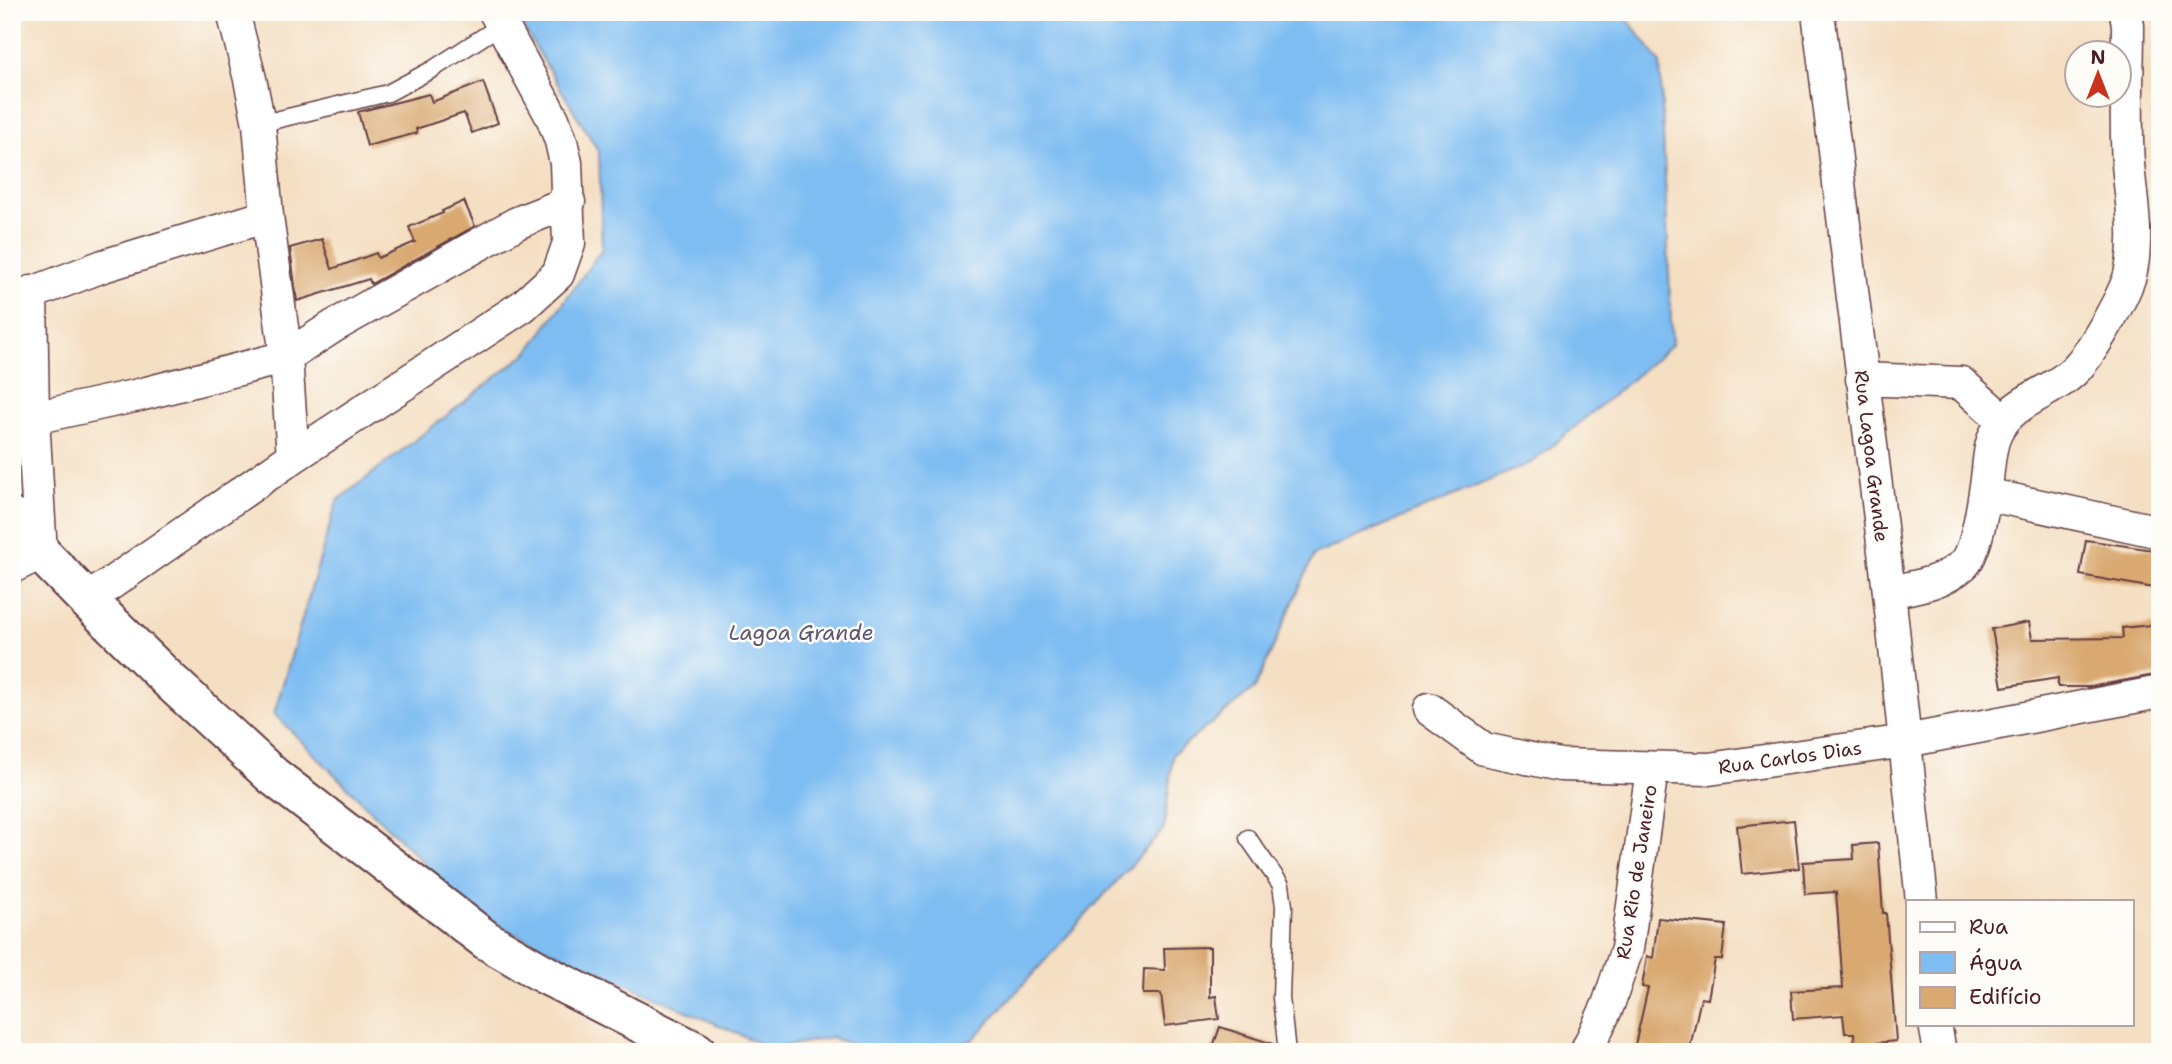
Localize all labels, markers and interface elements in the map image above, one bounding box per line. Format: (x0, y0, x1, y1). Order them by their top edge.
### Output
north arrow (2064, 38, 2134, 108)
text: N (2090, 45, 2106, 70)
street label: Rua Lagoa Grande (1849, 369, 1894, 543)
water label: Lagoa Grande (728, 619, 874, 647)
street label: Rua Carlos Dias (1717, 735, 1863, 780)
street label: Rua Rio de Janeiro (1610, 783, 1663, 961)
legend (1906, 900, 2134, 1026)
text: Rua (1969, 913, 2008, 941)
text: Água (1969, 948, 2022, 977)
text: Edifício (1969, 983, 2041, 1011)

